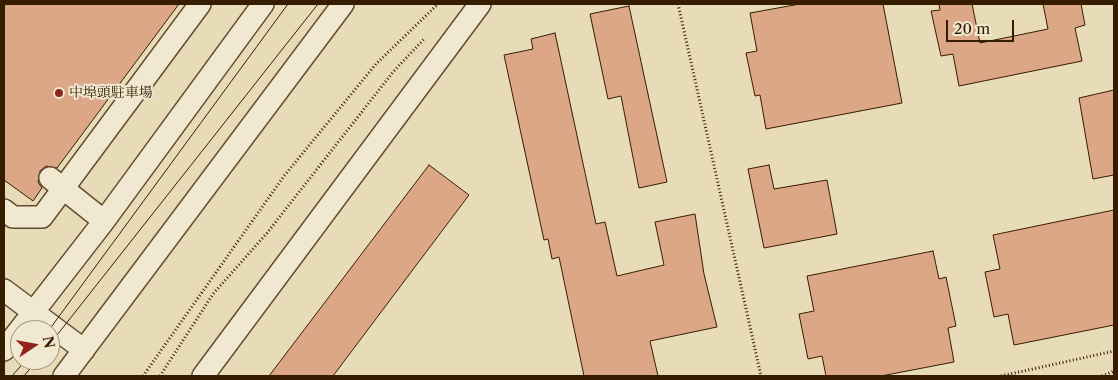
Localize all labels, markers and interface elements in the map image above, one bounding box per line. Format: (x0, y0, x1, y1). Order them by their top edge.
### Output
scale bar (948, 10, 1016, 42)
text: 20 m (954, 19, 990, 38)
place label: 中埠頭駐車場 (69, 85, 153, 101)
marker: 中埠頭駐車場 (53, 87, 65, 99)
north arrow (10, 320, 60, 370)
text: N (39, 334, 59, 350)

